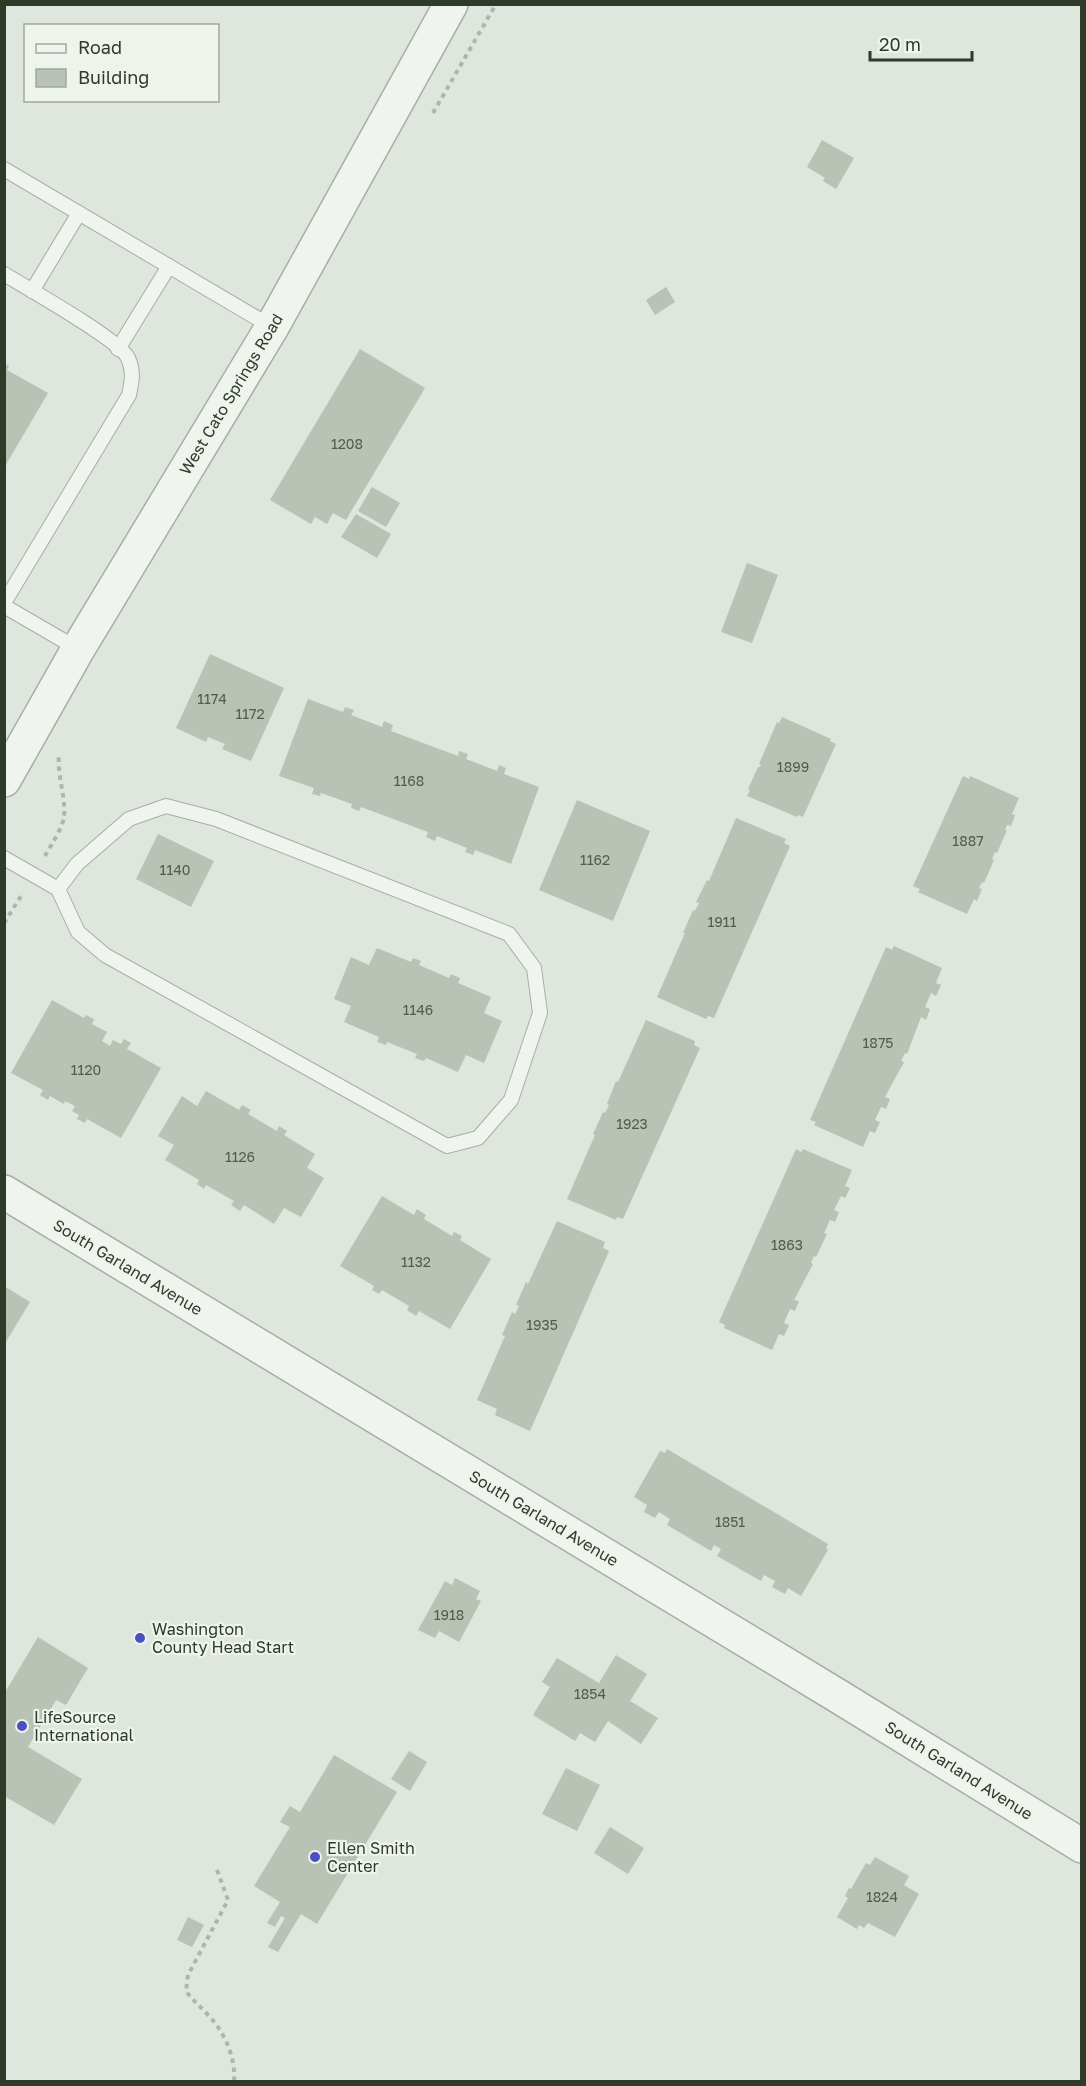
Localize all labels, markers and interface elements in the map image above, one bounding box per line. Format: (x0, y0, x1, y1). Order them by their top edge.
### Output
legend (24, 24, 219, 102)
scale bar (870, 24, 972, 62)
text: 20 m (879, 33, 921, 55)
text: Road (78, 36, 122, 58)
text: Building (78, 66, 149, 88)
street label: West Cato Springs Road (175, 310, 287, 478)
house number: 1208 (331, 435, 363, 452)
house number: 1174 (197, 690, 227, 707)
house number: 1172 (235, 705, 265, 722)
house number: 1899 (777, 758, 809, 775)
house number: 1168 (394, 772, 424, 789)
house number: 1887 (952, 832, 984, 849)
house number: 1162 (580, 851, 610, 868)
house number: 1140 (160, 861, 190, 878)
house number: 1911 (708, 913, 737, 930)
house number: 1146 (403, 1001, 433, 1018)
house number: 1875 (863, 1034, 893, 1051)
house number: 1120 (71, 1061, 101, 1078)
house number: 1923 (616, 1115, 648, 1132)
house number: 1126 (225, 1148, 255, 1165)
street label: South Garland Avenue (50, 1214, 206, 1320)
house number: 1863 (771, 1236, 803, 1253)
house number: 1132 (401, 1253, 431, 1270)
house number: 1935 (526, 1316, 558, 1333)
street label: South Garland Avenue (466, 1465, 622, 1571)
house number: 1851 (715, 1513, 745, 1530)
house number: 1918 (434, 1606, 464, 1623)
place label: Washington County Head Start (152, 1619, 294, 1657)
marker: Washington County Head Start (133, 1631, 147, 1645)
house number: 1854 (574, 1685, 606, 1702)
place label: LifeSource International (34, 1707, 134, 1745)
street label: South Garland Avenue (881, 1716, 1037, 1824)
marker: LifeSource International (15, 1719, 29, 1733)
place label: Ellen Smith Center (327, 1838, 415, 1876)
marker: Ellen Smith Center (308, 1850, 322, 1864)
house number: 1824 (866, 1888, 898, 1905)

